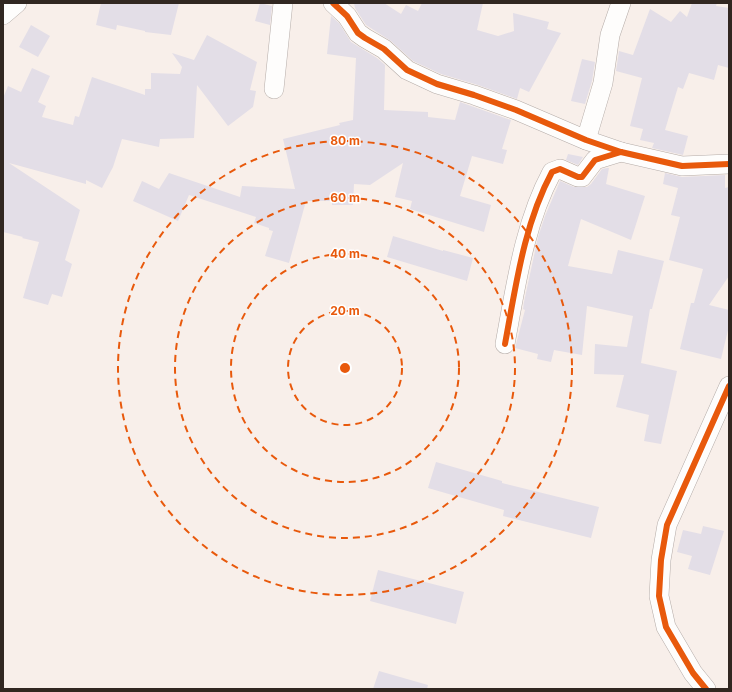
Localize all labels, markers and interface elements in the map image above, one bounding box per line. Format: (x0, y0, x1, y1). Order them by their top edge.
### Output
text: 80 m (330, 133, 360, 148)
text: 60 m (330, 190, 360, 205)
text: 40 m (330, 246, 360, 261)
text: 20 m (330, 303, 360, 318)
centre of rings (338, 361, 352, 375)

